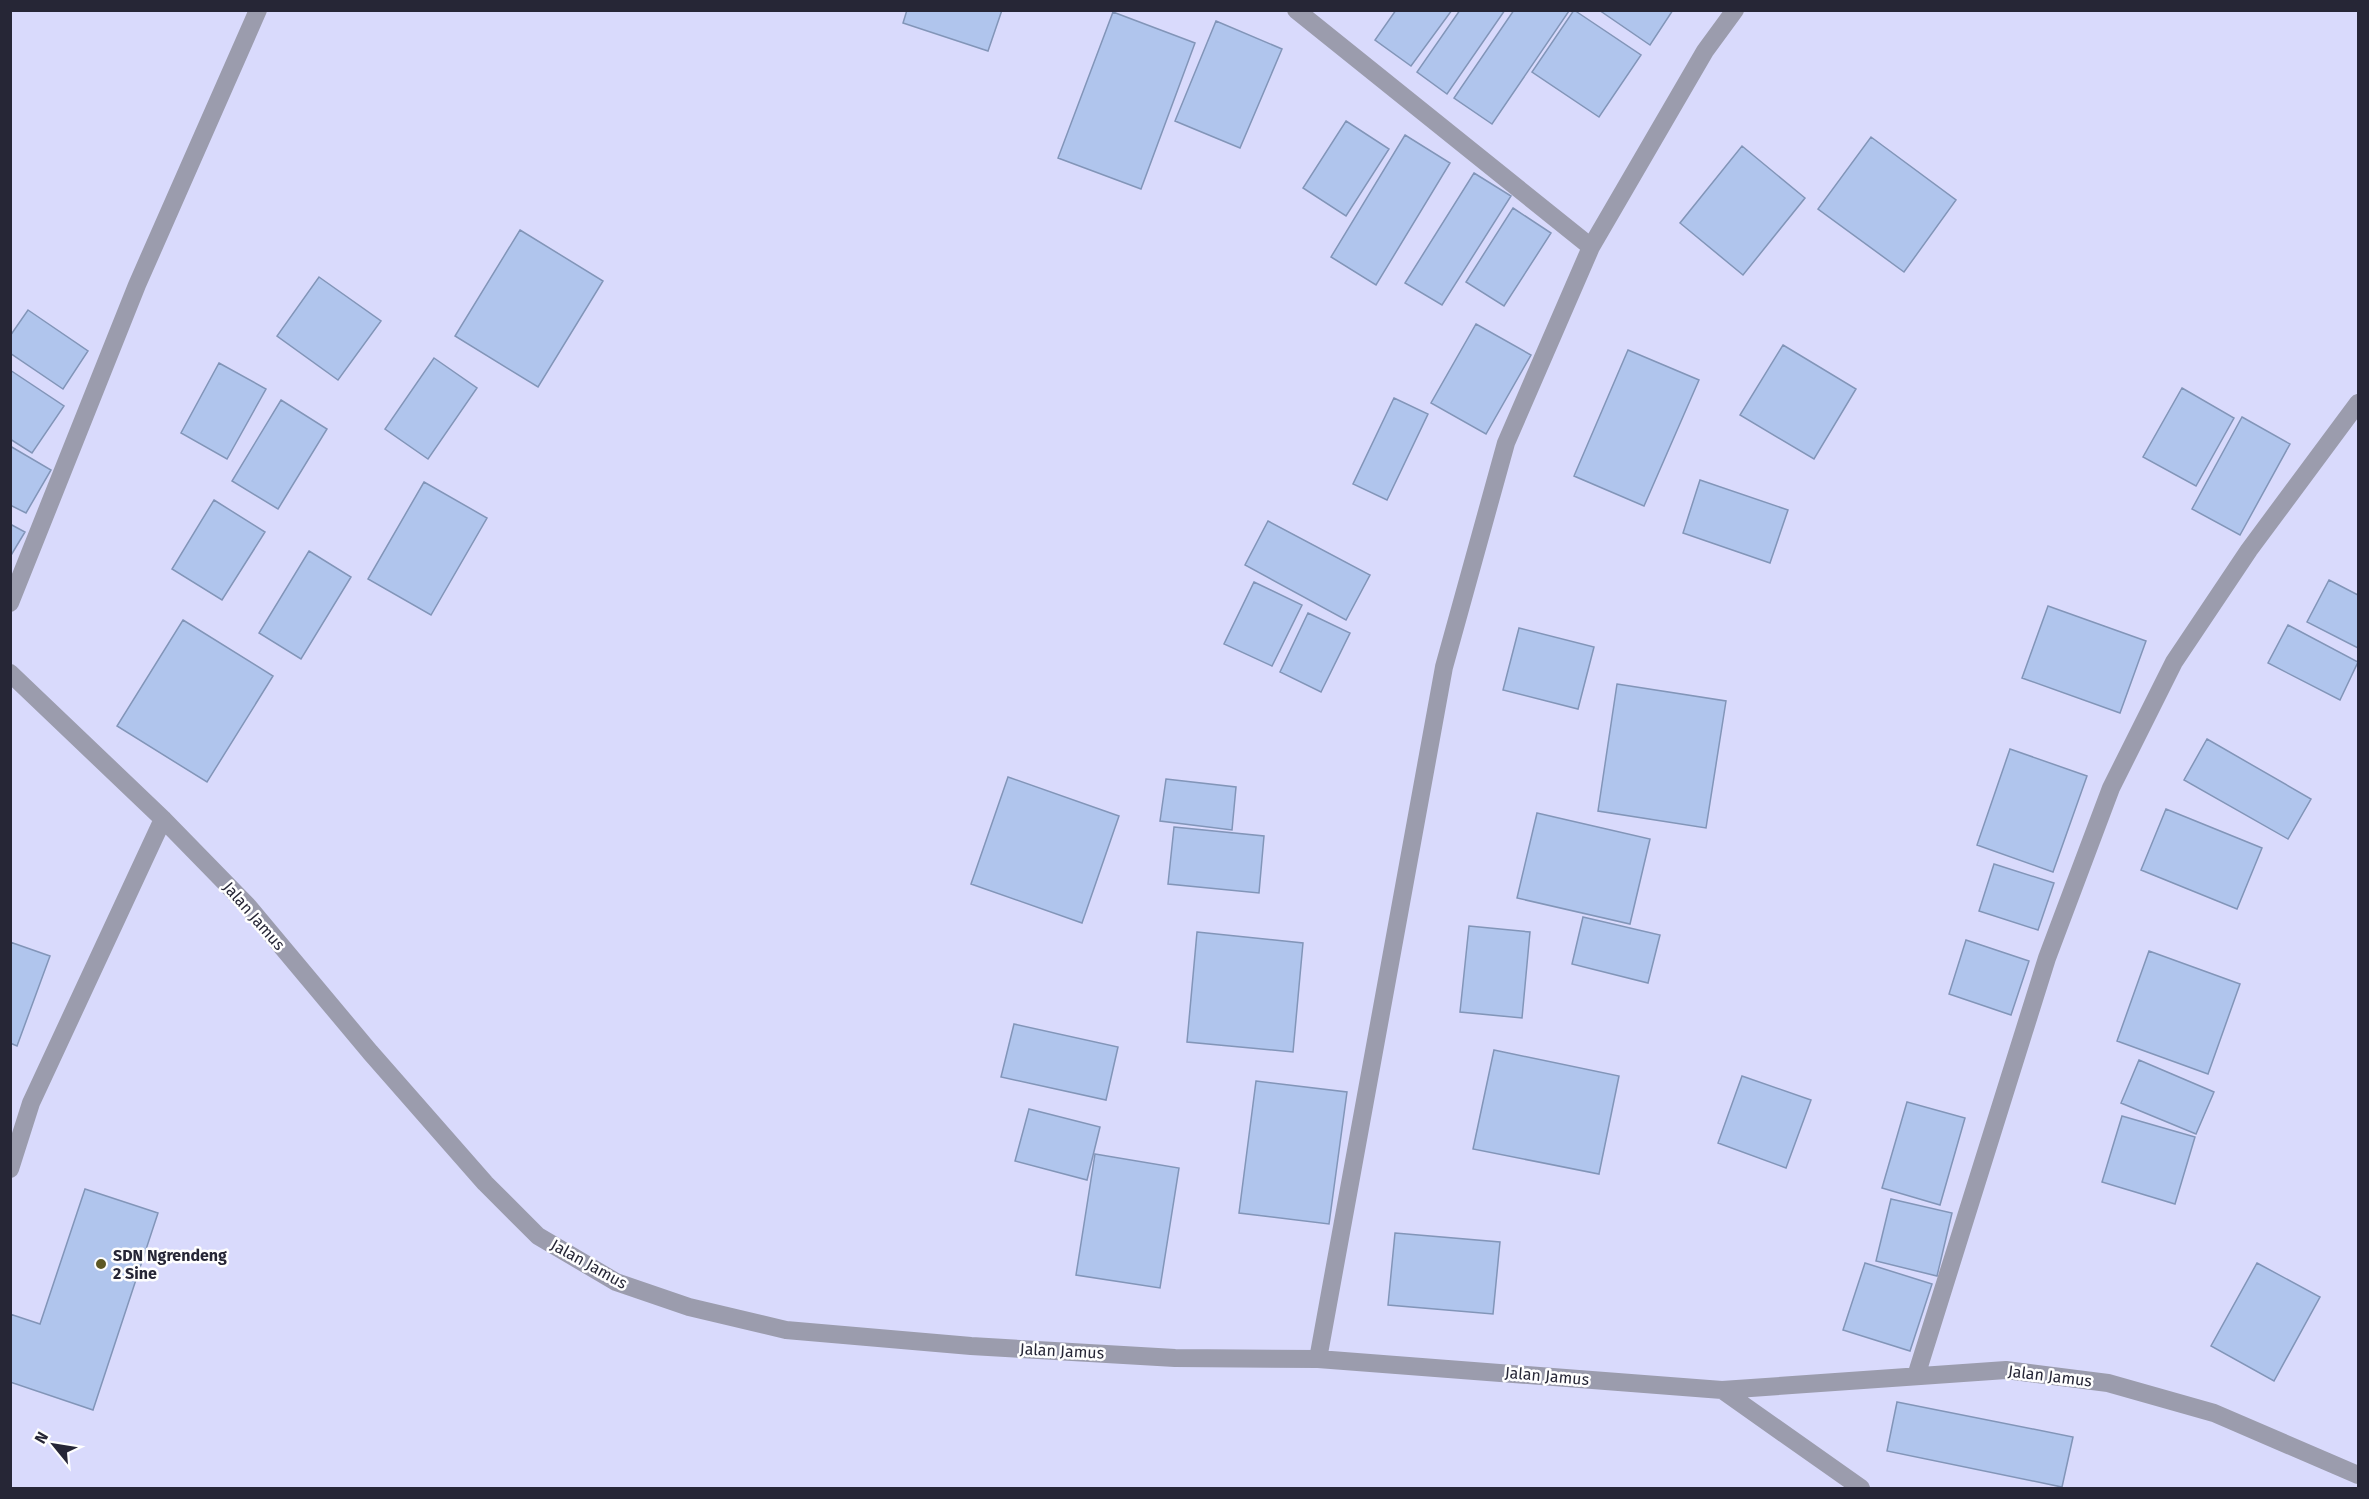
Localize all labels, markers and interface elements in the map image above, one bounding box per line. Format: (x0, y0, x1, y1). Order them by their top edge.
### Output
street label: Jalan Jamus (219, 878, 289, 954)
street label: Jalan Jamus (547, 1235, 631, 1293)
place label: SDN Ngrendeng 2 Sine (113, 1246, 227, 1283)
marker: SDN Ngrendeng 2 Sine (94, 1257, 108, 1271)
street label: Jalan Jamus (1019, 1339, 1105, 1363)
street label: Jalan Jamus (2007, 1361, 2093, 1391)
street label: Jalan Jamus (1504, 1363, 1590, 1389)
north arrow (24, 1415, 84, 1475)
text: N (31, 1428, 52, 1447)

